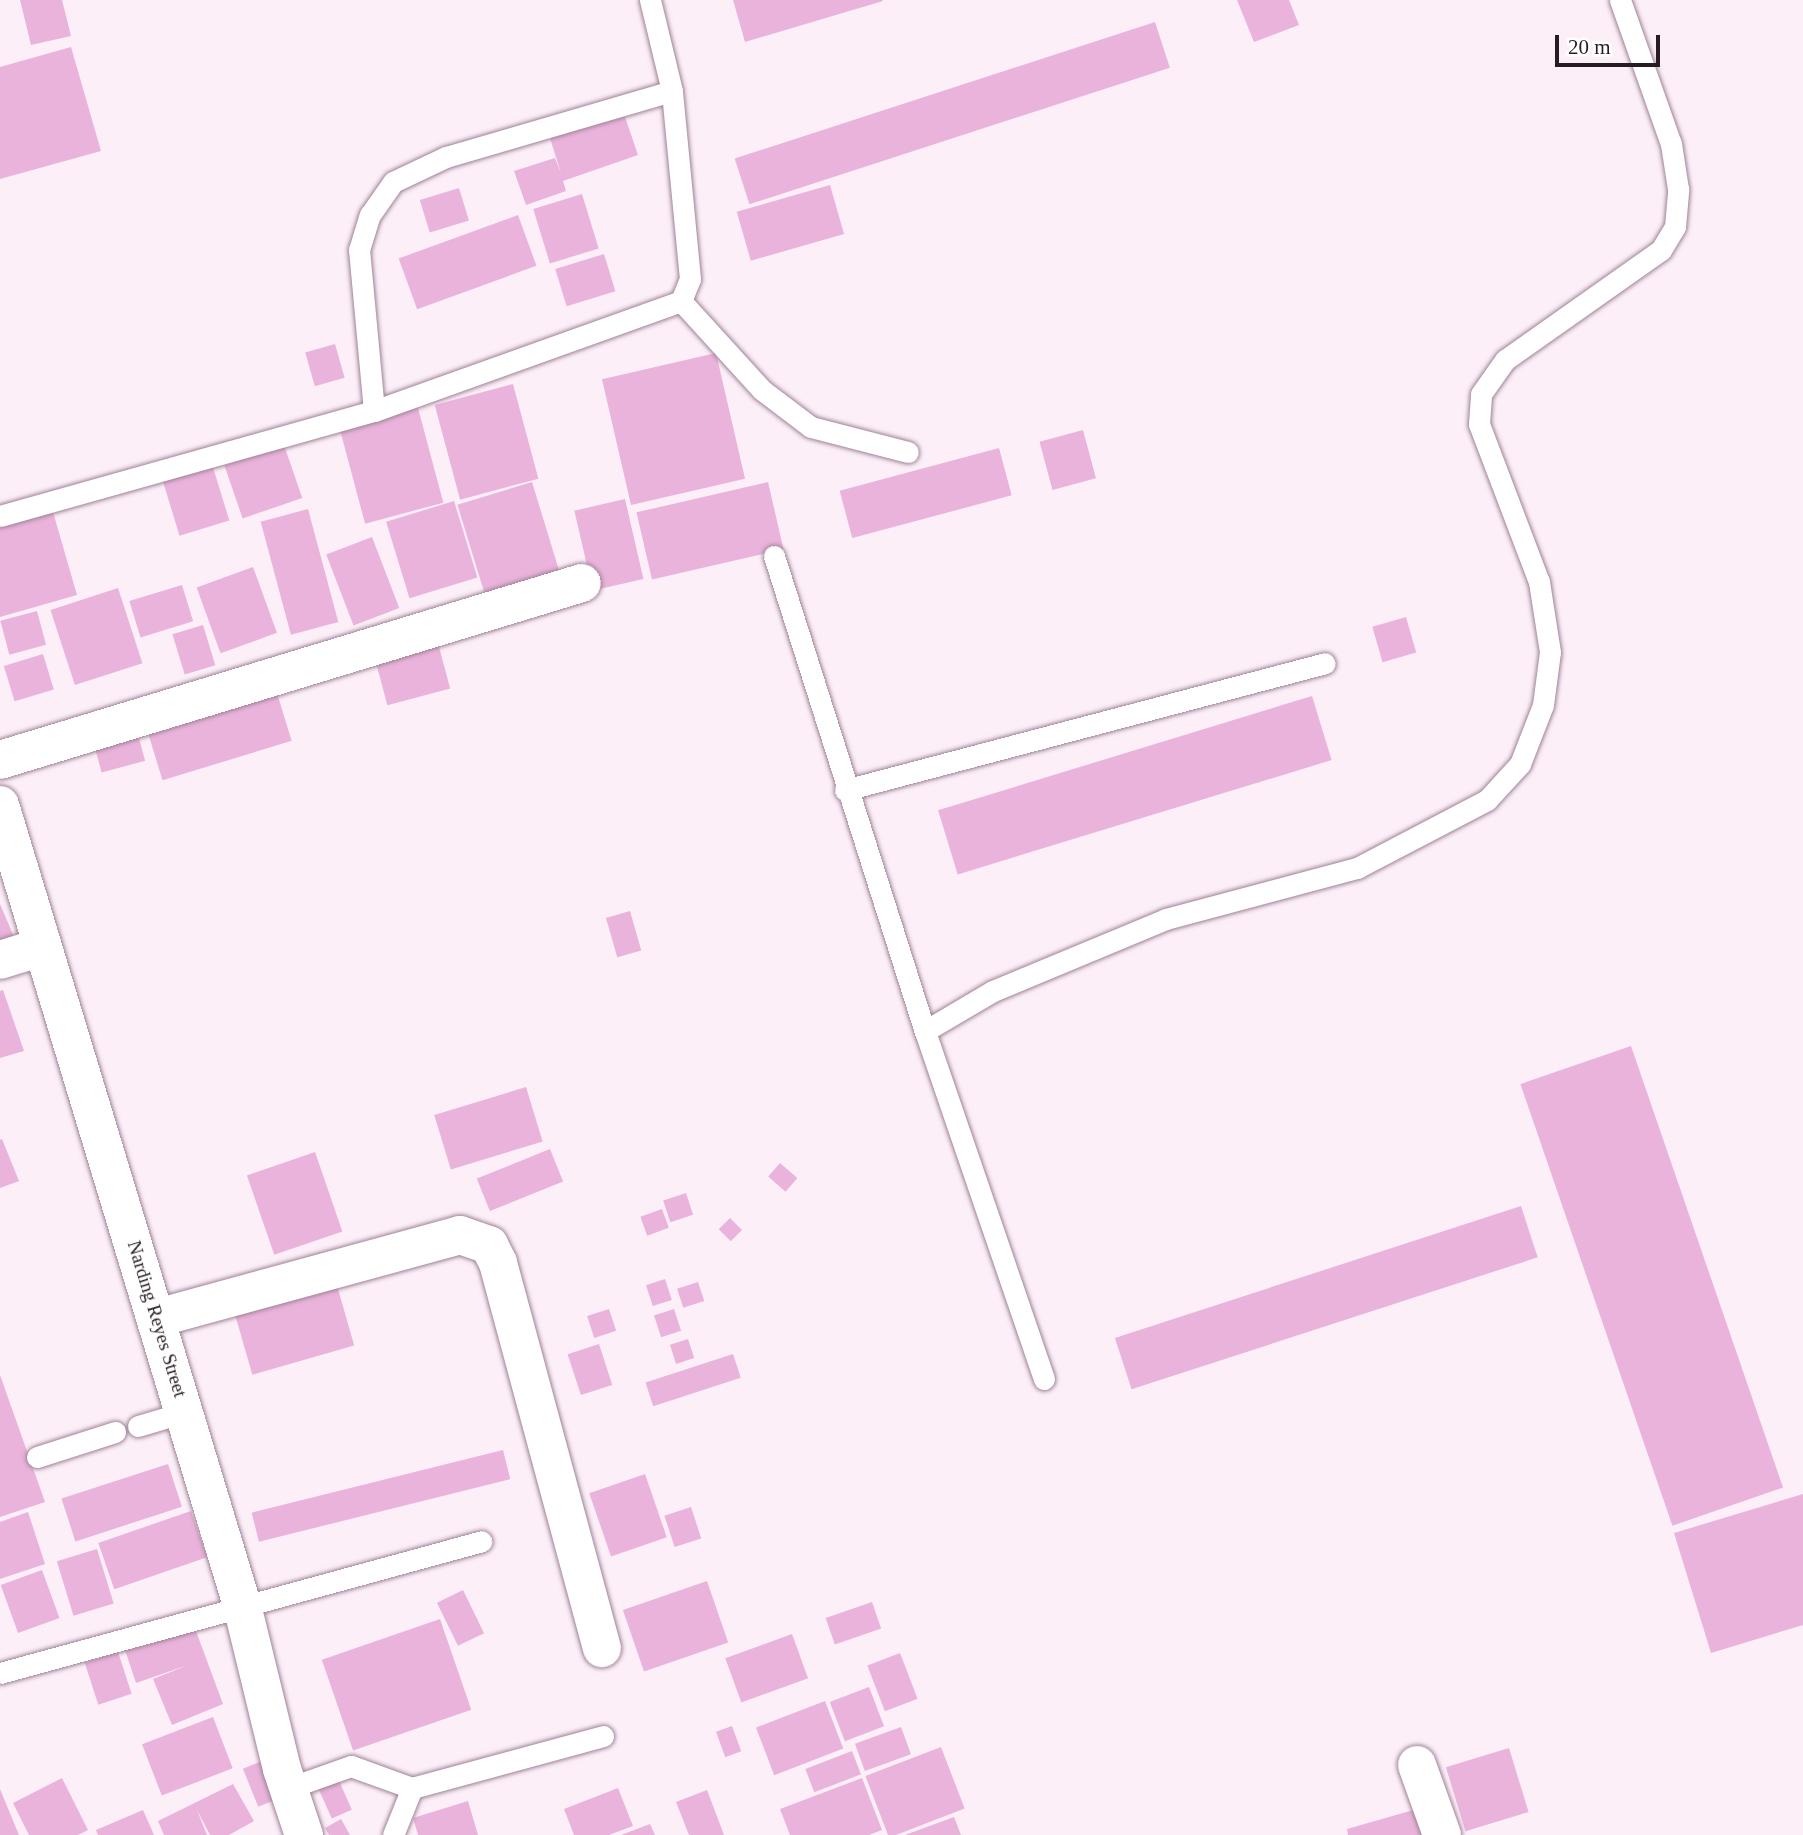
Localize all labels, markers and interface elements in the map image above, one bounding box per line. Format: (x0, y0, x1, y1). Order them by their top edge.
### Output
scale bar (1558, 21, 1663, 65)
text: 20 m (1568, 35, 1611, 59)
street label: Narding Reyes Street (122, 1238, 192, 1400)

